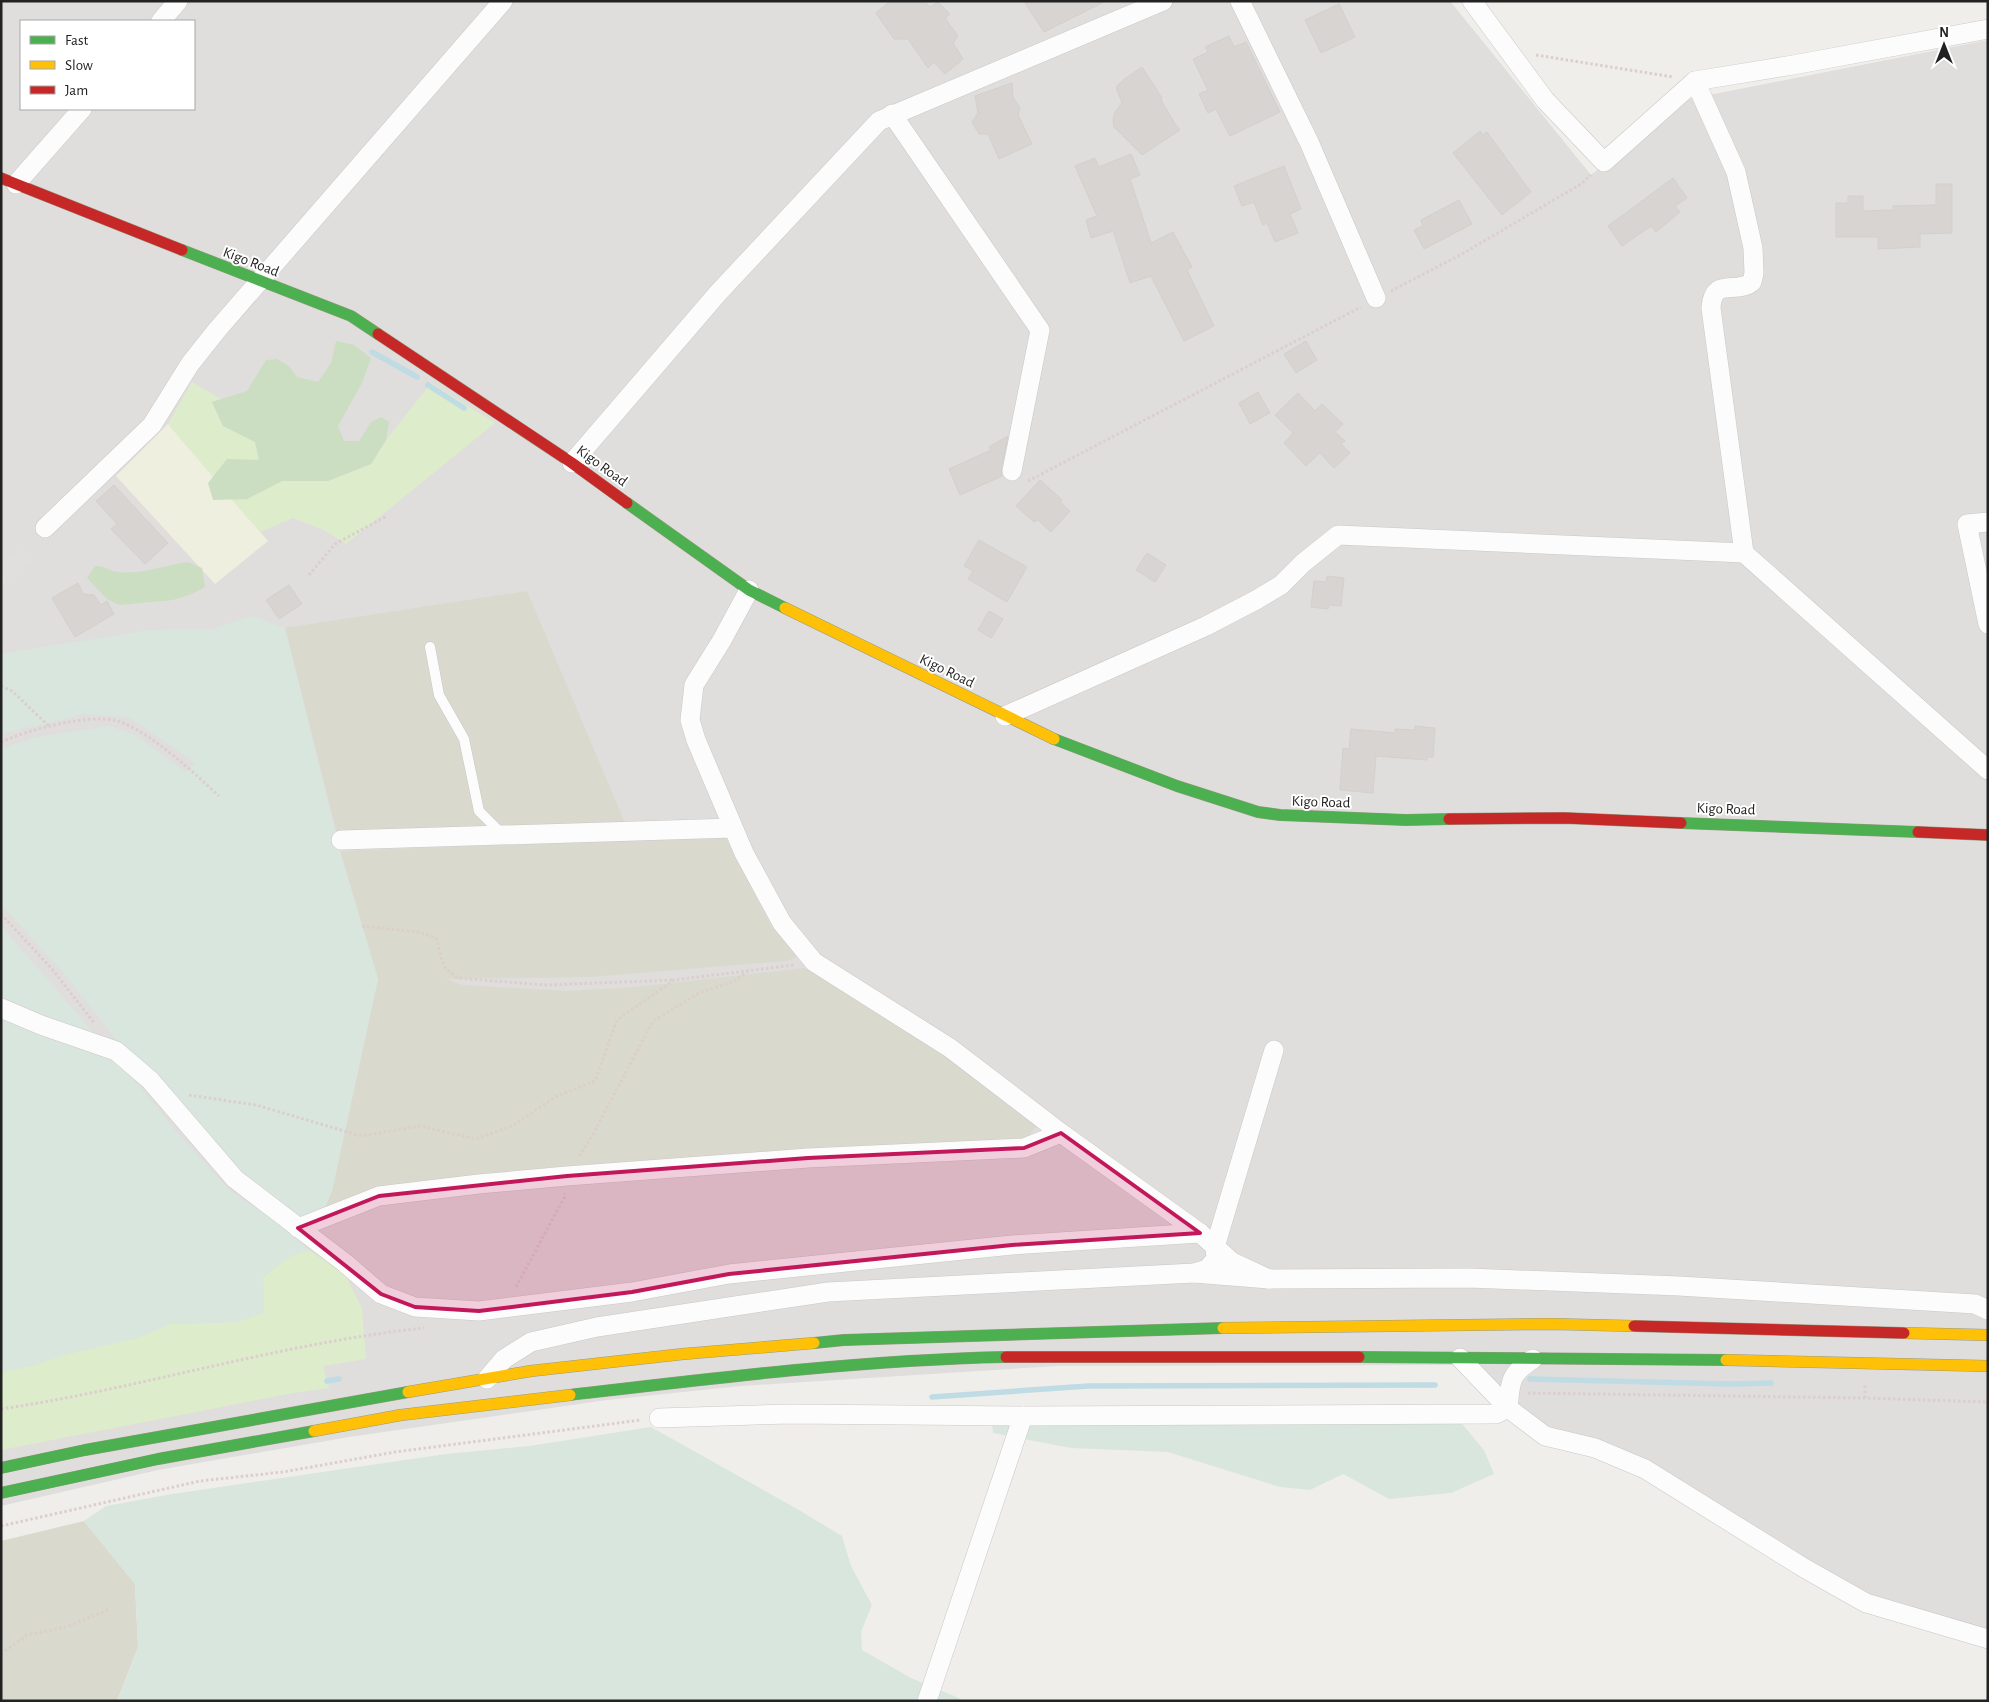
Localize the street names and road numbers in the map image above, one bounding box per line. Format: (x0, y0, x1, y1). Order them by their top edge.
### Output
street label: Kigo Road (221, 244, 281, 280)
street label: Kigo Road (574, 443, 630, 489)
street label: Kigo Road (917, 651, 977, 691)
street label: Kigo Road (1291, 793, 1351, 811)
street label: Kigo Road (1696, 800, 1756, 818)

